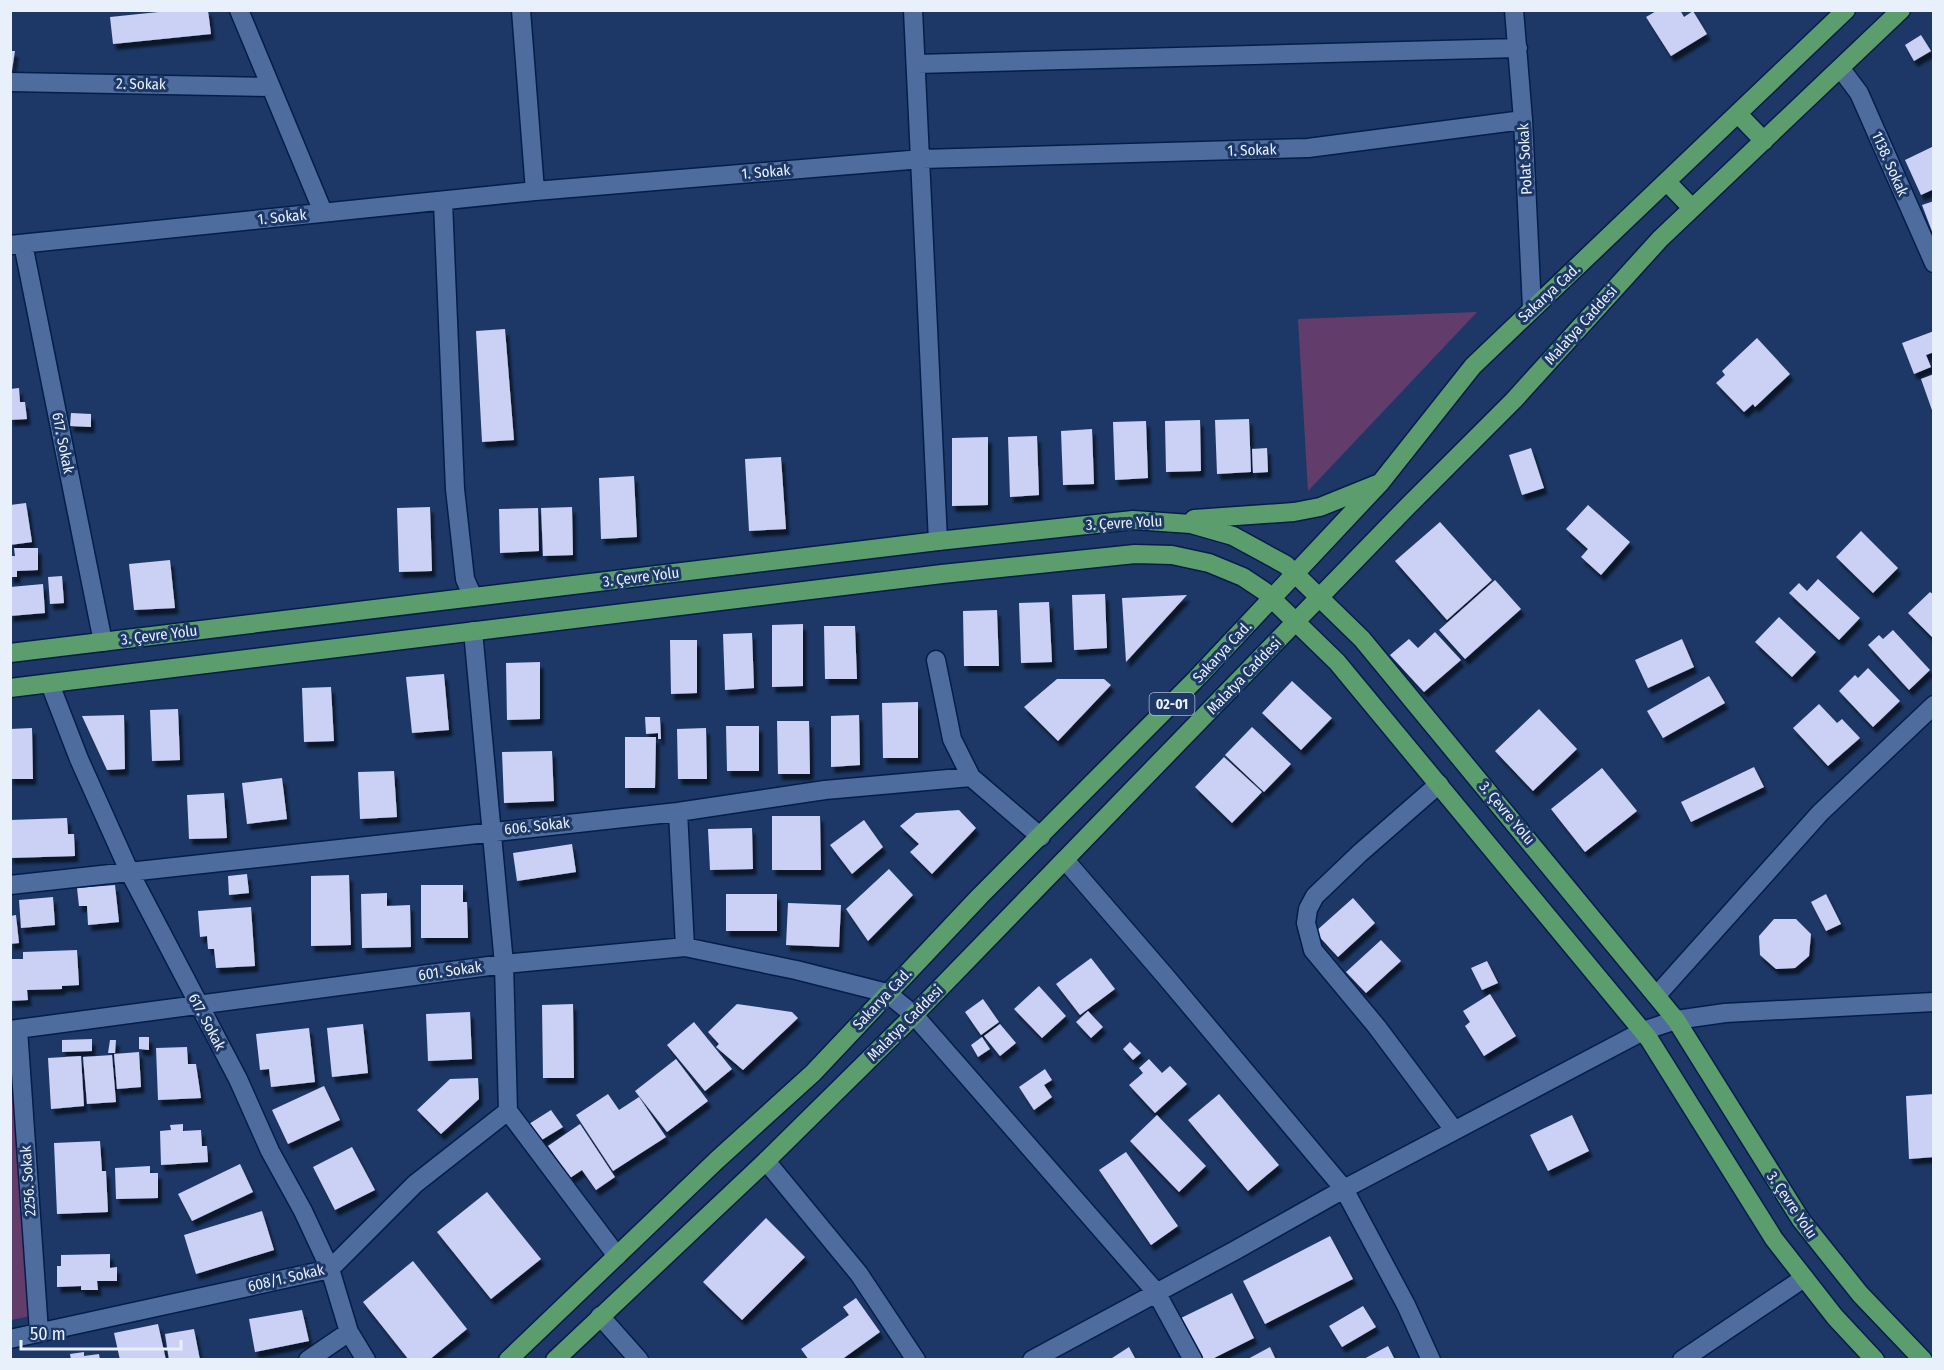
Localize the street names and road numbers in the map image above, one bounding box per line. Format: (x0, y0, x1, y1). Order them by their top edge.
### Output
street label: 2. Sokak (116, 75, 166, 93)
street label: Polat Sokak (1514, 123, 1536, 195)
street label: 1138. Sokak (1868, 129, 1912, 199)
street label: 1. Sokak (1227, 140, 1277, 160)
street label: 1. Sokak (741, 161, 791, 183)
street label: 1. Sokak (257, 205, 307, 229)
street label: Sakarya Cad. (1515, 260, 1583, 326)
street label: Malatya Caddesi (1541, 282, 1621, 368)
street label: 617. Sokak (48, 411, 78, 475)
street label: 3. Çevre Yolu (1085, 512, 1163, 534)
street label: 3. Çevre Yolu (602, 563, 680, 591)
street label: Sakarya Cad. (1189, 618, 1255, 686)
street label: 3. Çevre Yolu (120, 621, 198, 649)
street label: Malatya Caddesi (1203, 634, 1285, 718)
road number: 02-01 (1150, 693, 1194, 715)
street label: 3. Çevre Yolu (1475, 778, 1539, 848)
street label: 606. Sokak (503, 814, 571, 838)
street label: 601. Sokak (417, 958, 483, 984)
street label: Sakarya Cad. (849, 965, 915, 1033)
street label: Malatya Caddesi (863, 981, 947, 1065)
street label: 617. Sokak (185, 990, 229, 1054)
street label: 2256. Sokak (17, 1145, 39, 1217)
street label: 3. Çevre Yolu (1763, 1168, 1821, 1242)
street label: 608/1. Sokak (246, 1260, 326, 1296)

